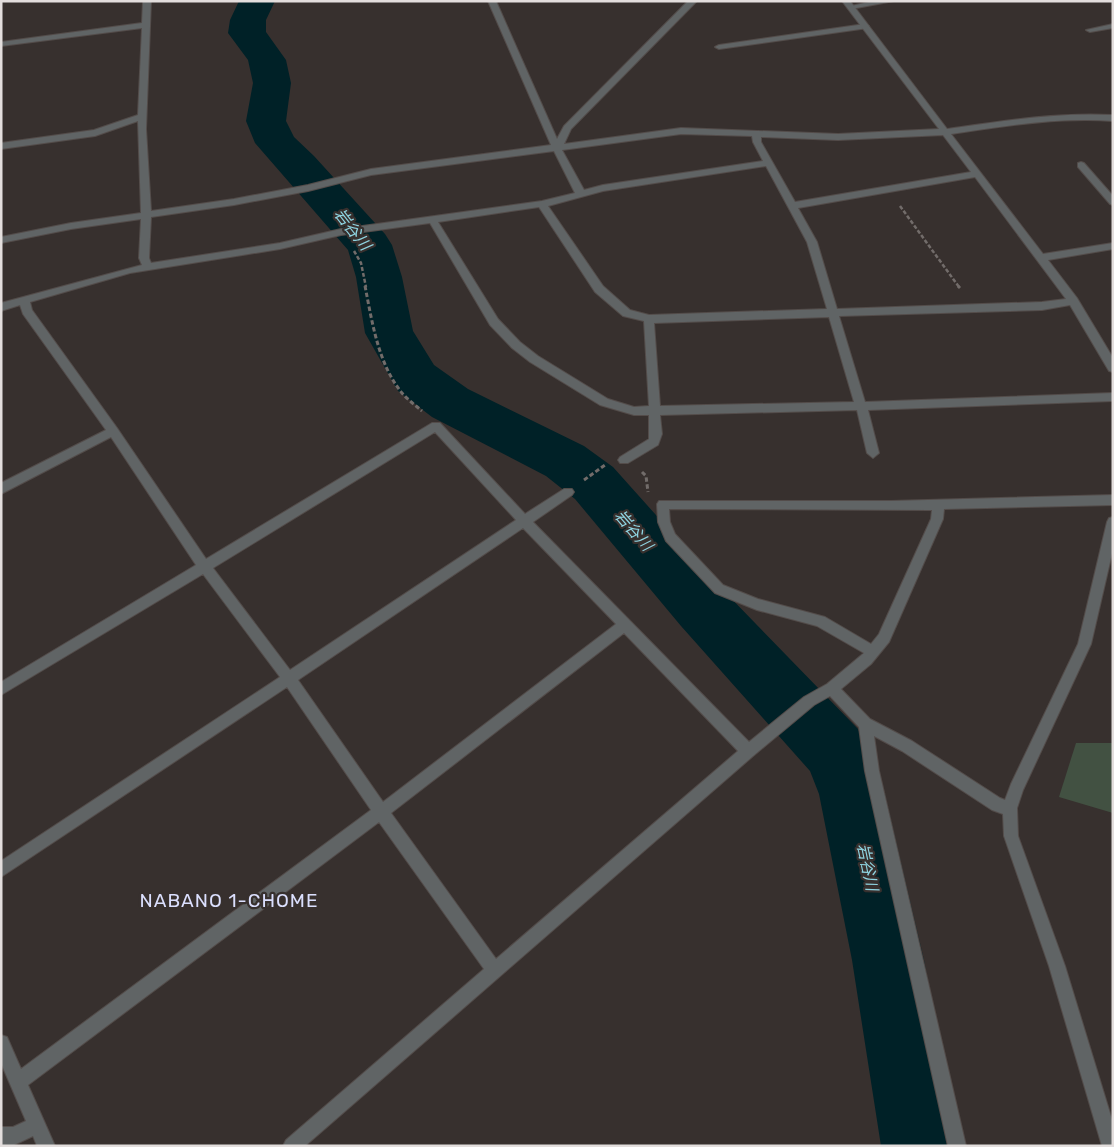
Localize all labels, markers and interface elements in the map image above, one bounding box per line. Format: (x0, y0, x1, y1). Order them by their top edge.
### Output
water label: 岩谷川 (330, 205, 376, 256)
water label: 岩谷川 (611, 506, 658, 556)
water label: 岩谷川 (853, 842, 882, 895)
district label: NABANO 1-CHOME (140, 889, 318, 912)

